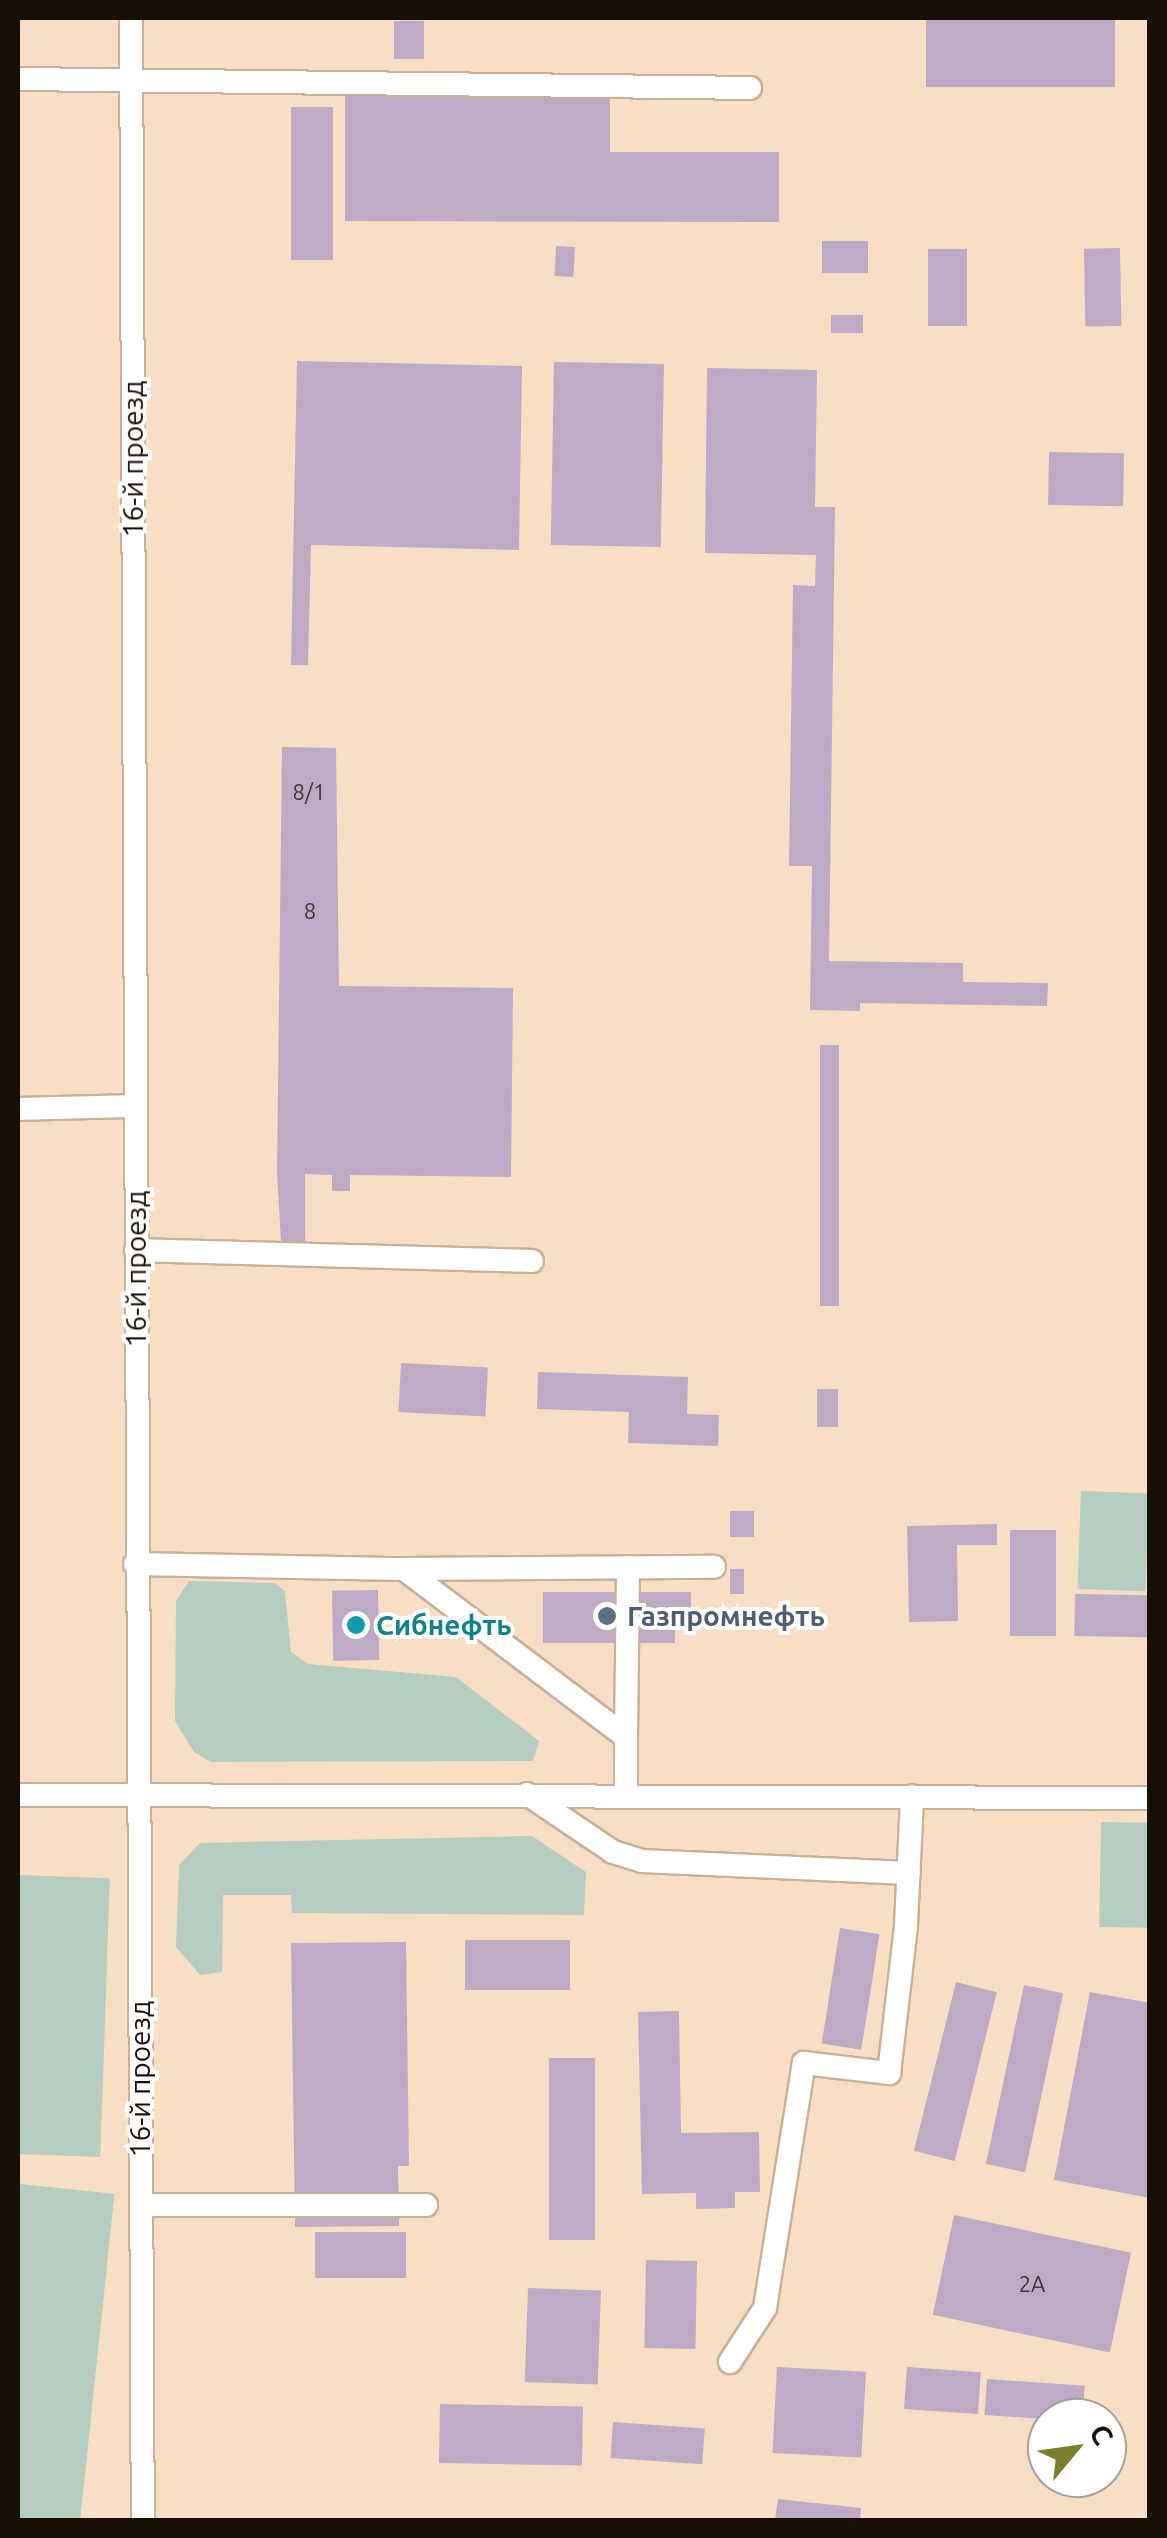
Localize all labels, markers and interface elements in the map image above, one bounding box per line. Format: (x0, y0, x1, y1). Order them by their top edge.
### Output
street label: 16-й проезд (116, 381, 150, 537)
house number: 8/1 (293, 779, 325, 805)
house number: 8 (304, 898, 316, 924)
street label: 16-й проезд (119, 1191, 153, 1347)
place label: Газпромнефть (627, 1599, 825, 1633)
marker: Газпромнефть (596, 1605, 618, 1627)
place label: Сибнефть (376, 1608, 512, 1642)
marker: Сибнефть (345, 1614, 367, 1636)
street label: 16-й проезд (123, 2001, 157, 2157)
house number: 2А (1019, 2271, 1045, 2297)
north arrow (1027, 2398, 1127, 2498)
text: С (1084, 2419, 1120, 2450)

